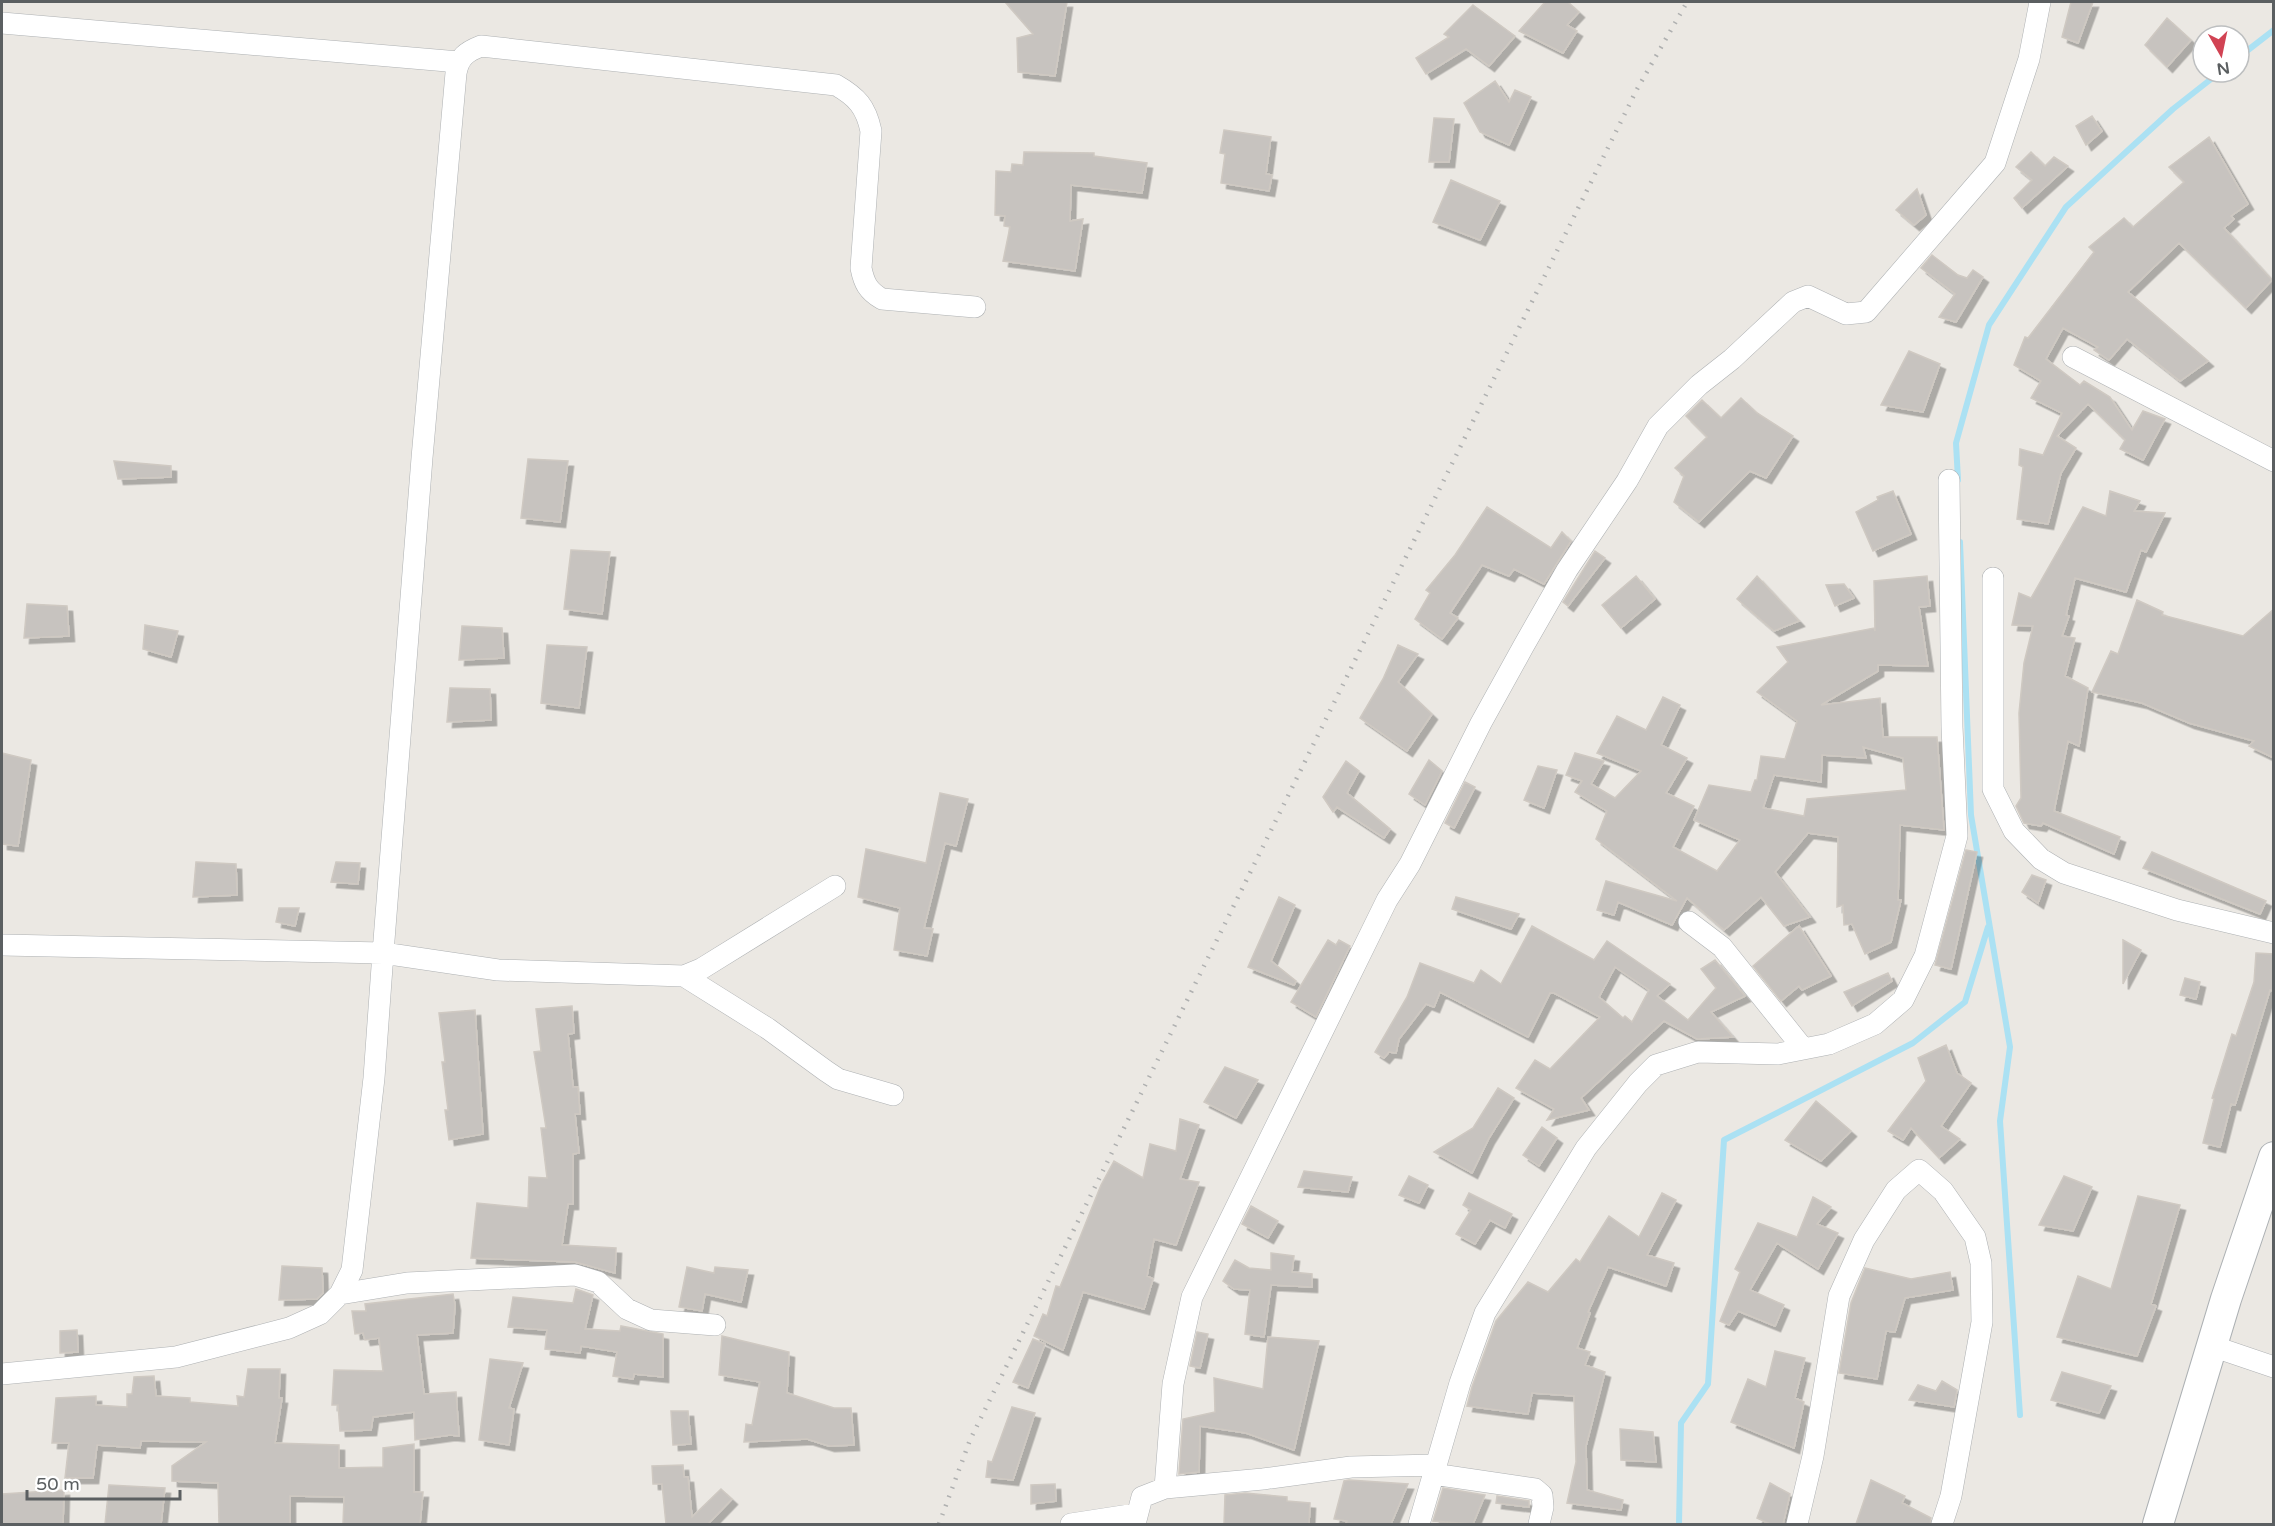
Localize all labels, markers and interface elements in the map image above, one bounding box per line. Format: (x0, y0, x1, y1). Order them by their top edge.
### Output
north arrow (2191, 24, 2251, 84)
text: N (2215, 57, 2231, 79)
scale bar (27, 1463, 180, 1501)
text: 50 m (36, 1473, 80, 1495)

